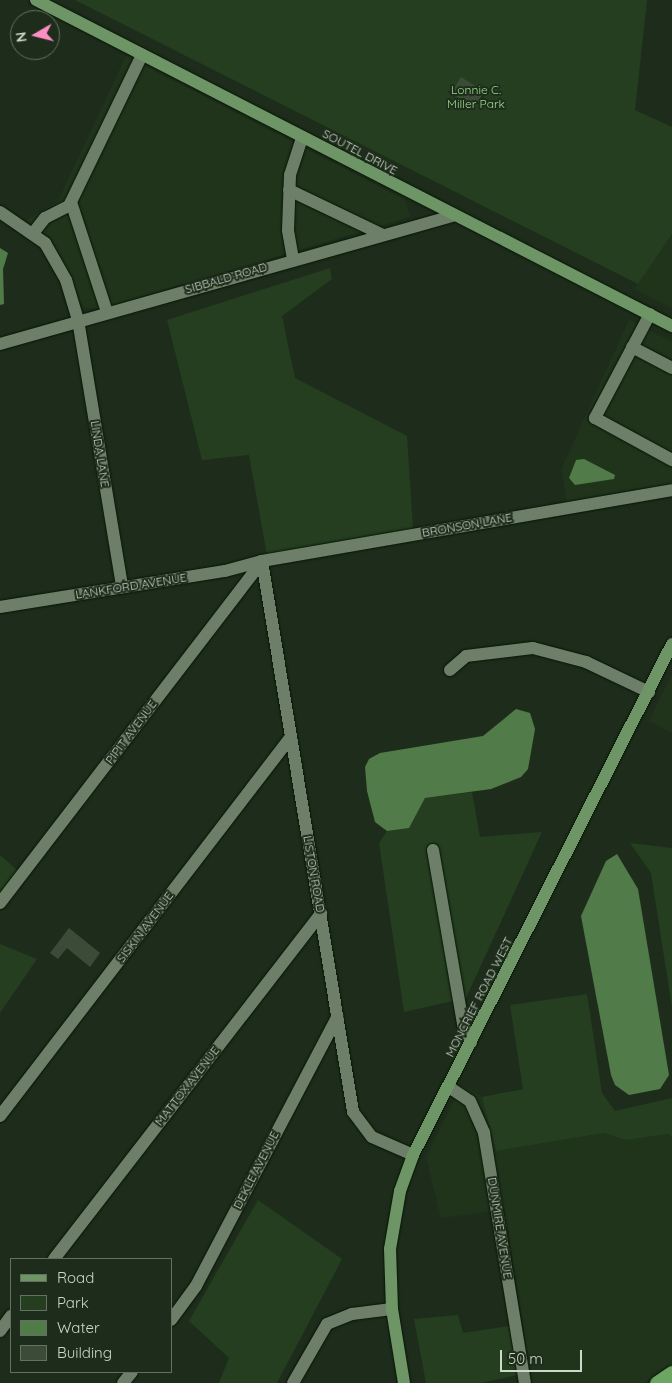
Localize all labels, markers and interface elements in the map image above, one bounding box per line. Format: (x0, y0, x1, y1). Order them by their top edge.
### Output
north arrow (10, 10, 60, 60)
text: N (12, 31, 31, 43)
park label: Lonnie C. Miller Park (447, 83, 505, 111)
street label: SOUTEL DRIVE (320, 126, 400, 178)
street label: SIBBALD ROAD (183, 259, 269, 297)
street label: LINDA LANE (88, 420, 112, 488)
street label: BRONSON LANE (421, 510, 513, 540)
street label: LANKFORD AVENUE (74, 570, 188, 602)
street label: PIPIT AVENUE (102, 697, 160, 767)
street label: LISTON ROAD (300, 834, 328, 914)
street label: SISKIN AVENUE (114, 889, 176, 965)
street label: MONCRIEF ROAD WEST (442, 935, 516, 1059)
street label: MATTOX AVENUE (152, 1043, 222, 1129)
street label: DEKLE AVENUE (230, 1129, 282, 1211)
street label: DUNMIRE AVENUE (485, 1176, 515, 1280)
legend (10, 1258, 172, 1373)
text: Road (57, 1268, 94, 1287)
text: Park (57, 1293, 89, 1312)
text: Water (57, 1318, 100, 1337)
scale bar (502, 1340, 584, 1372)
text: Building (57, 1343, 112, 1362)
text: 50 m (508, 1349, 543, 1368)

